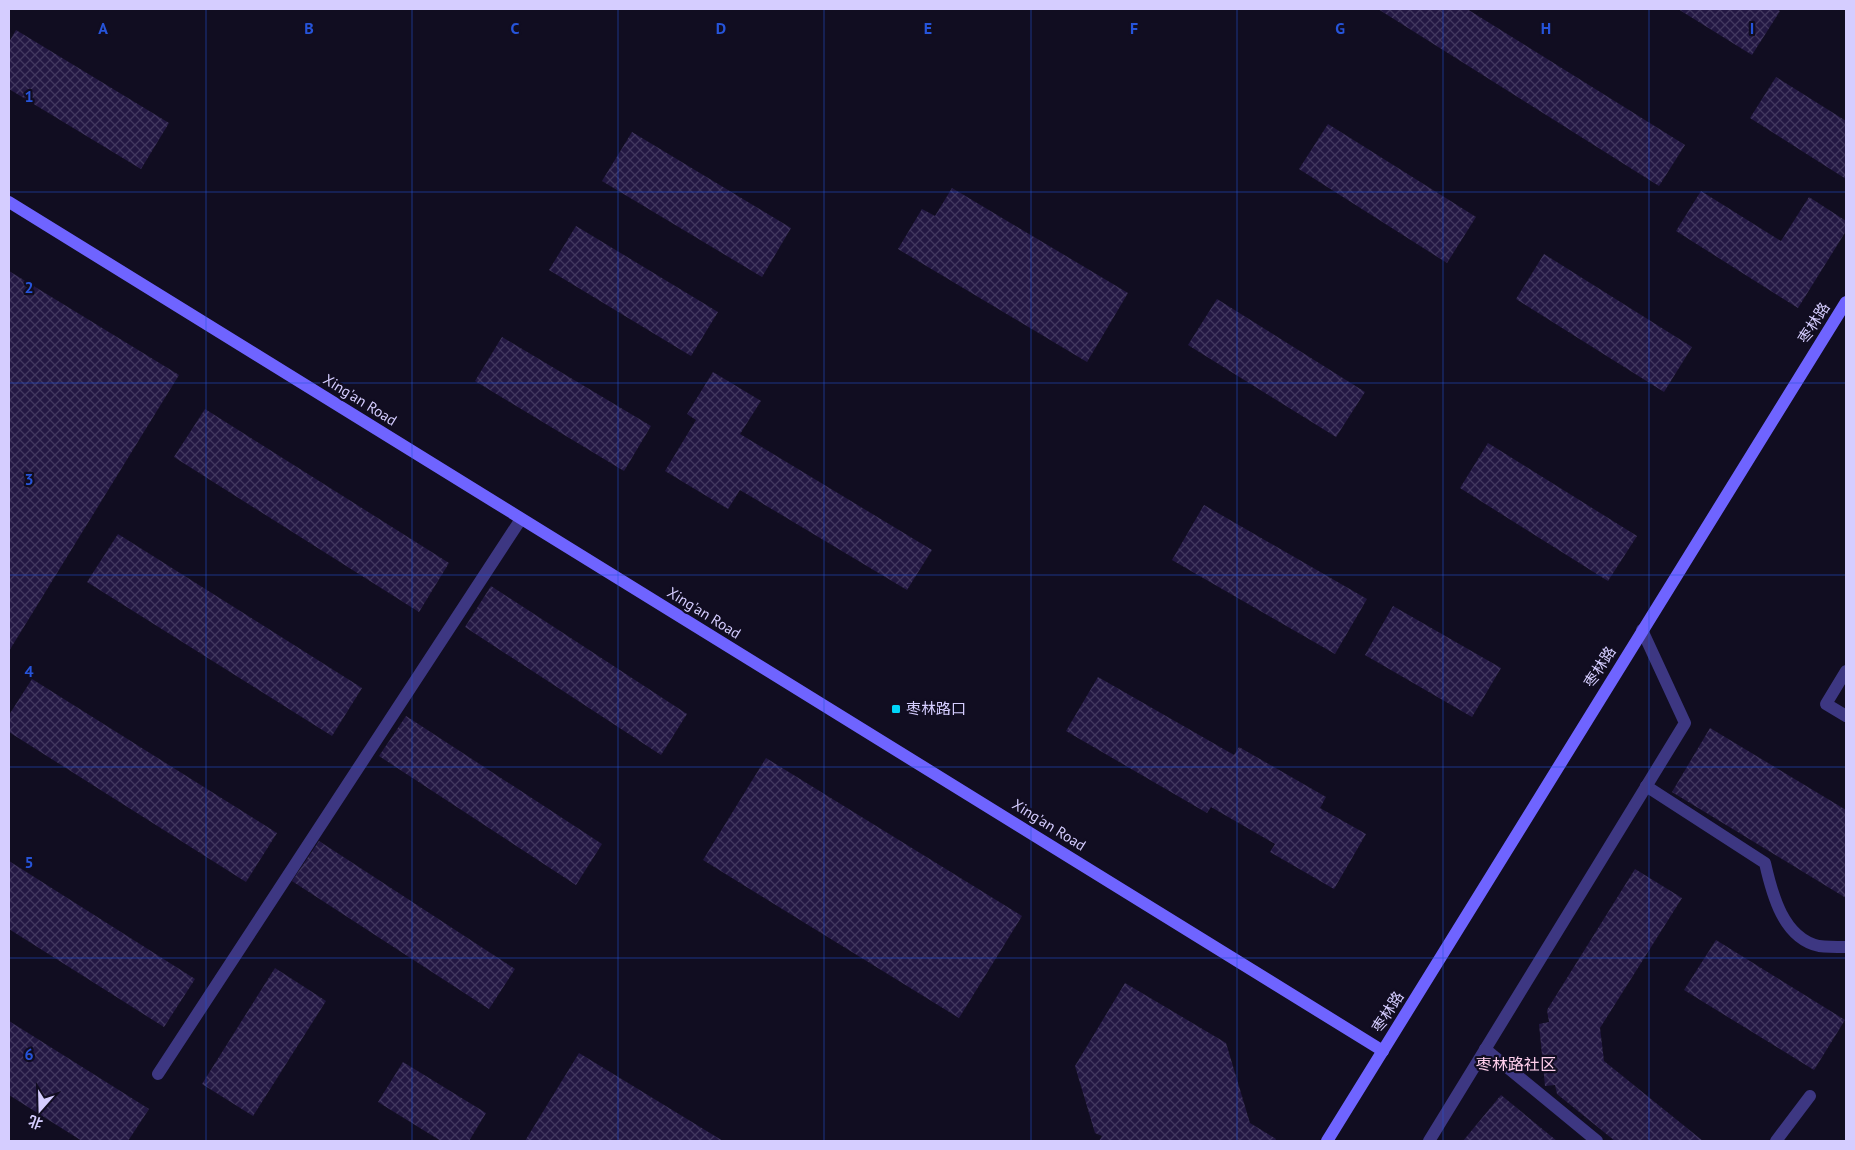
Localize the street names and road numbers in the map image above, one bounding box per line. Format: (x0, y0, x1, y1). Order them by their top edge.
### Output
street label: 枣林路 (1794, 299, 1834, 347)
street label: Xing'an Road (320, 369, 401, 430)
street label: Xing'an Road (664, 582, 745, 643)
street label: 枣林路 (1580, 643, 1620, 691)
street label: Xing'an Road (1009, 794, 1090, 855)
street label: 枣林路 (1368, 988, 1408, 1036)

